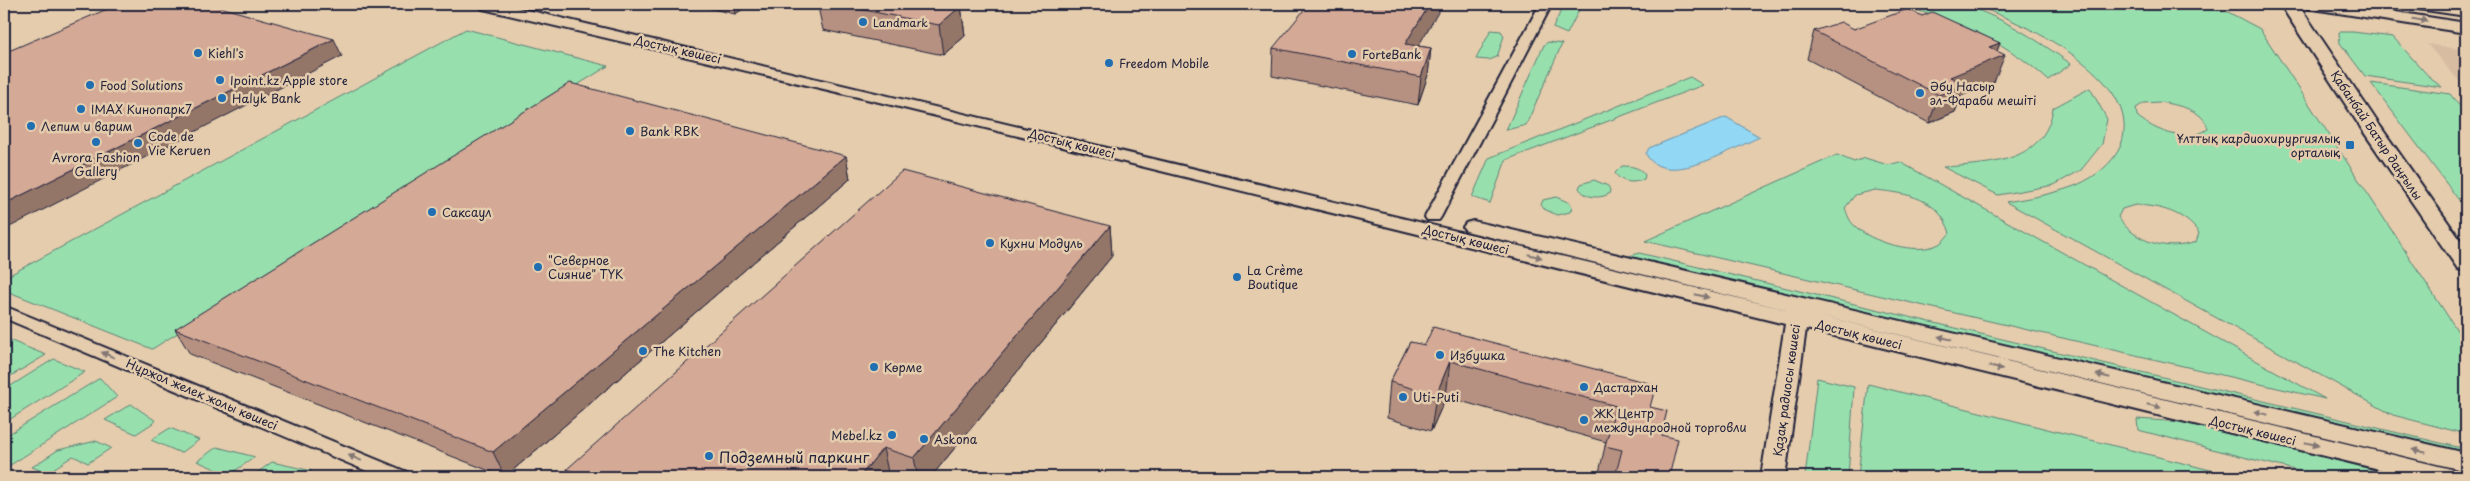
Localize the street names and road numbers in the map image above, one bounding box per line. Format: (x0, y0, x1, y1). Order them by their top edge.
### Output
street label: Достық көшесі (632, 30, 723, 68)
street label: Қабанбай Батыр даңғылы (2327, 67, 2427, 203)
street label: Достық көшесі (1026, 123, 1117, 162)
street label: Достық көшесі (1420, 219, 1511, 258)
street label: Достық көшесі (1813, 314, 1904, 353)
street label: Қазақ радиосы көшесі (1768, 323, 1804, 457)
street label: Нұржол желек жолы көшесі (123, 354, 281, 434)
street label: Достық көшесі (2207, 410, 2298, 449)

